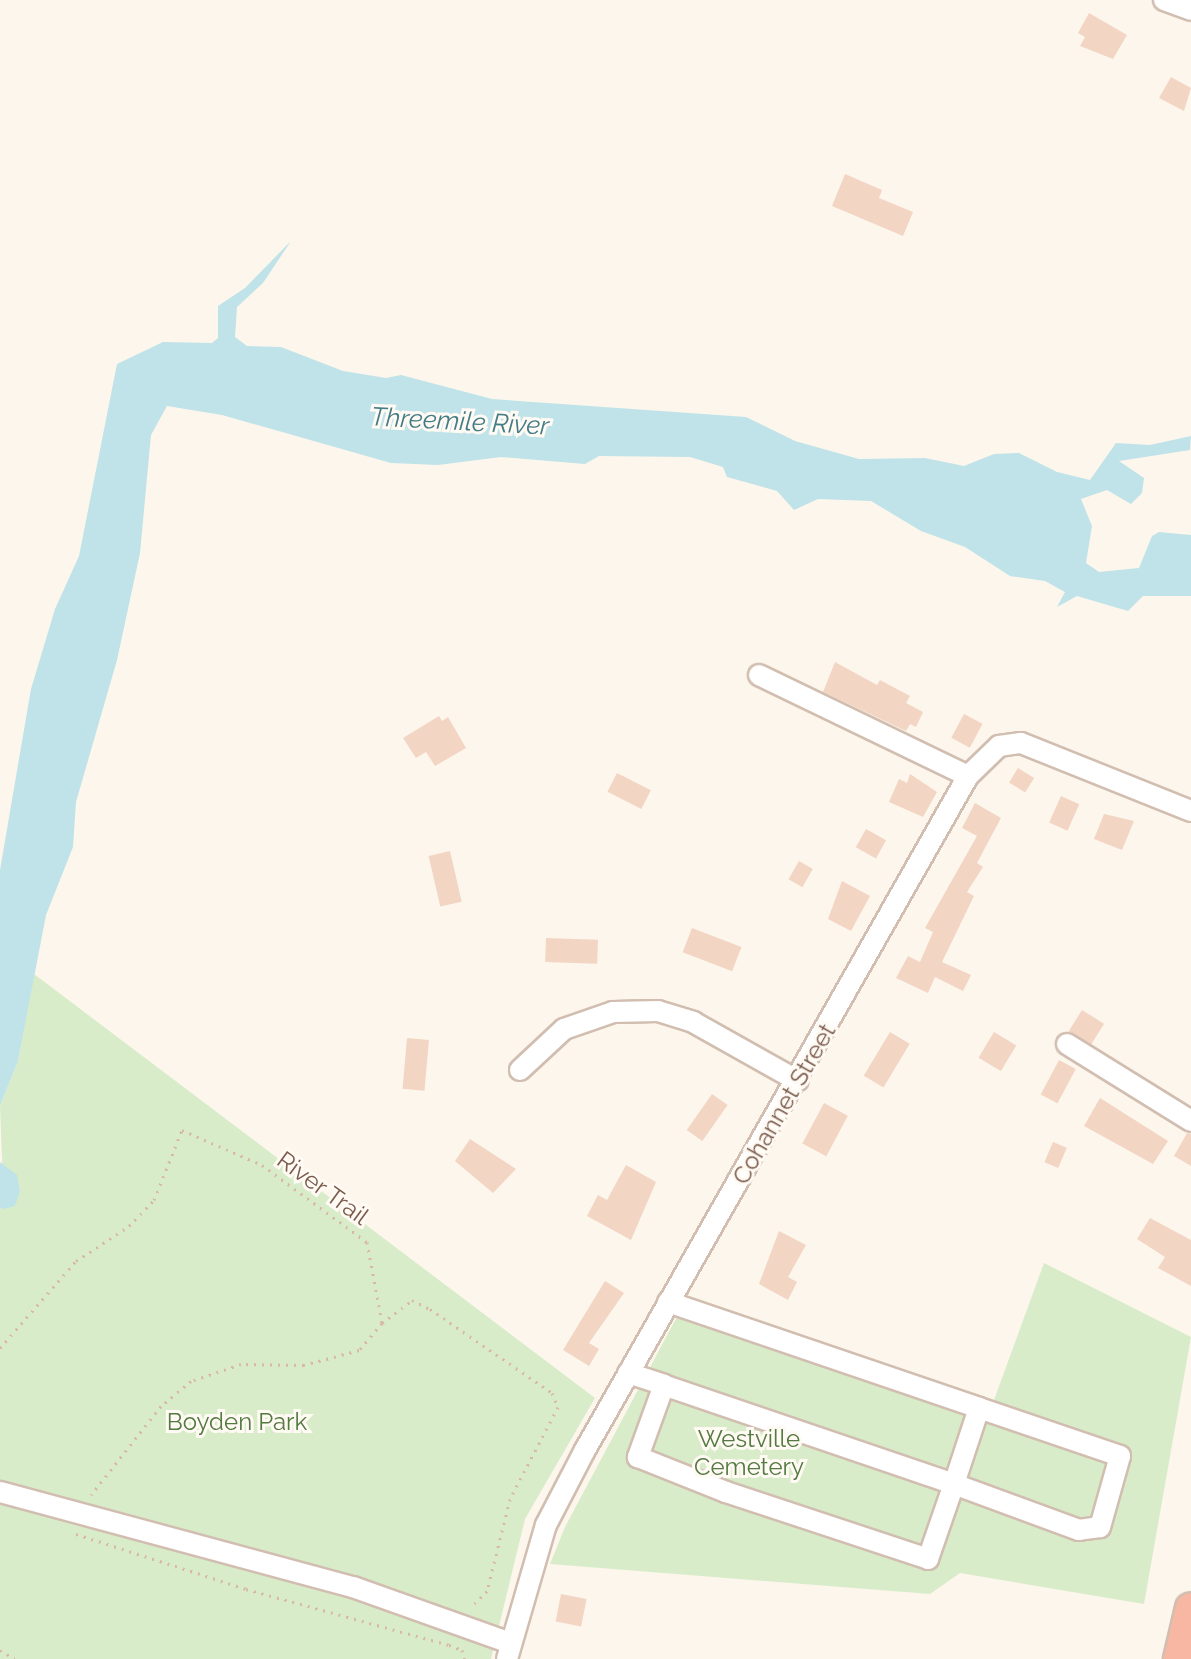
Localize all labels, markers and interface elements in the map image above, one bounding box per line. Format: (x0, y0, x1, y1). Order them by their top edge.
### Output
water label: Threemile River (370, 402, 550, 442)
street label: Cohannet Street (726, 1019, 842, 1189)
street label: River Trail (271, 1145, 375, 1231)
park label: Boyden Park (167, 1408, 307, 1436)
park label: Westville Cemetery (694, 1425, 804, 1481)

